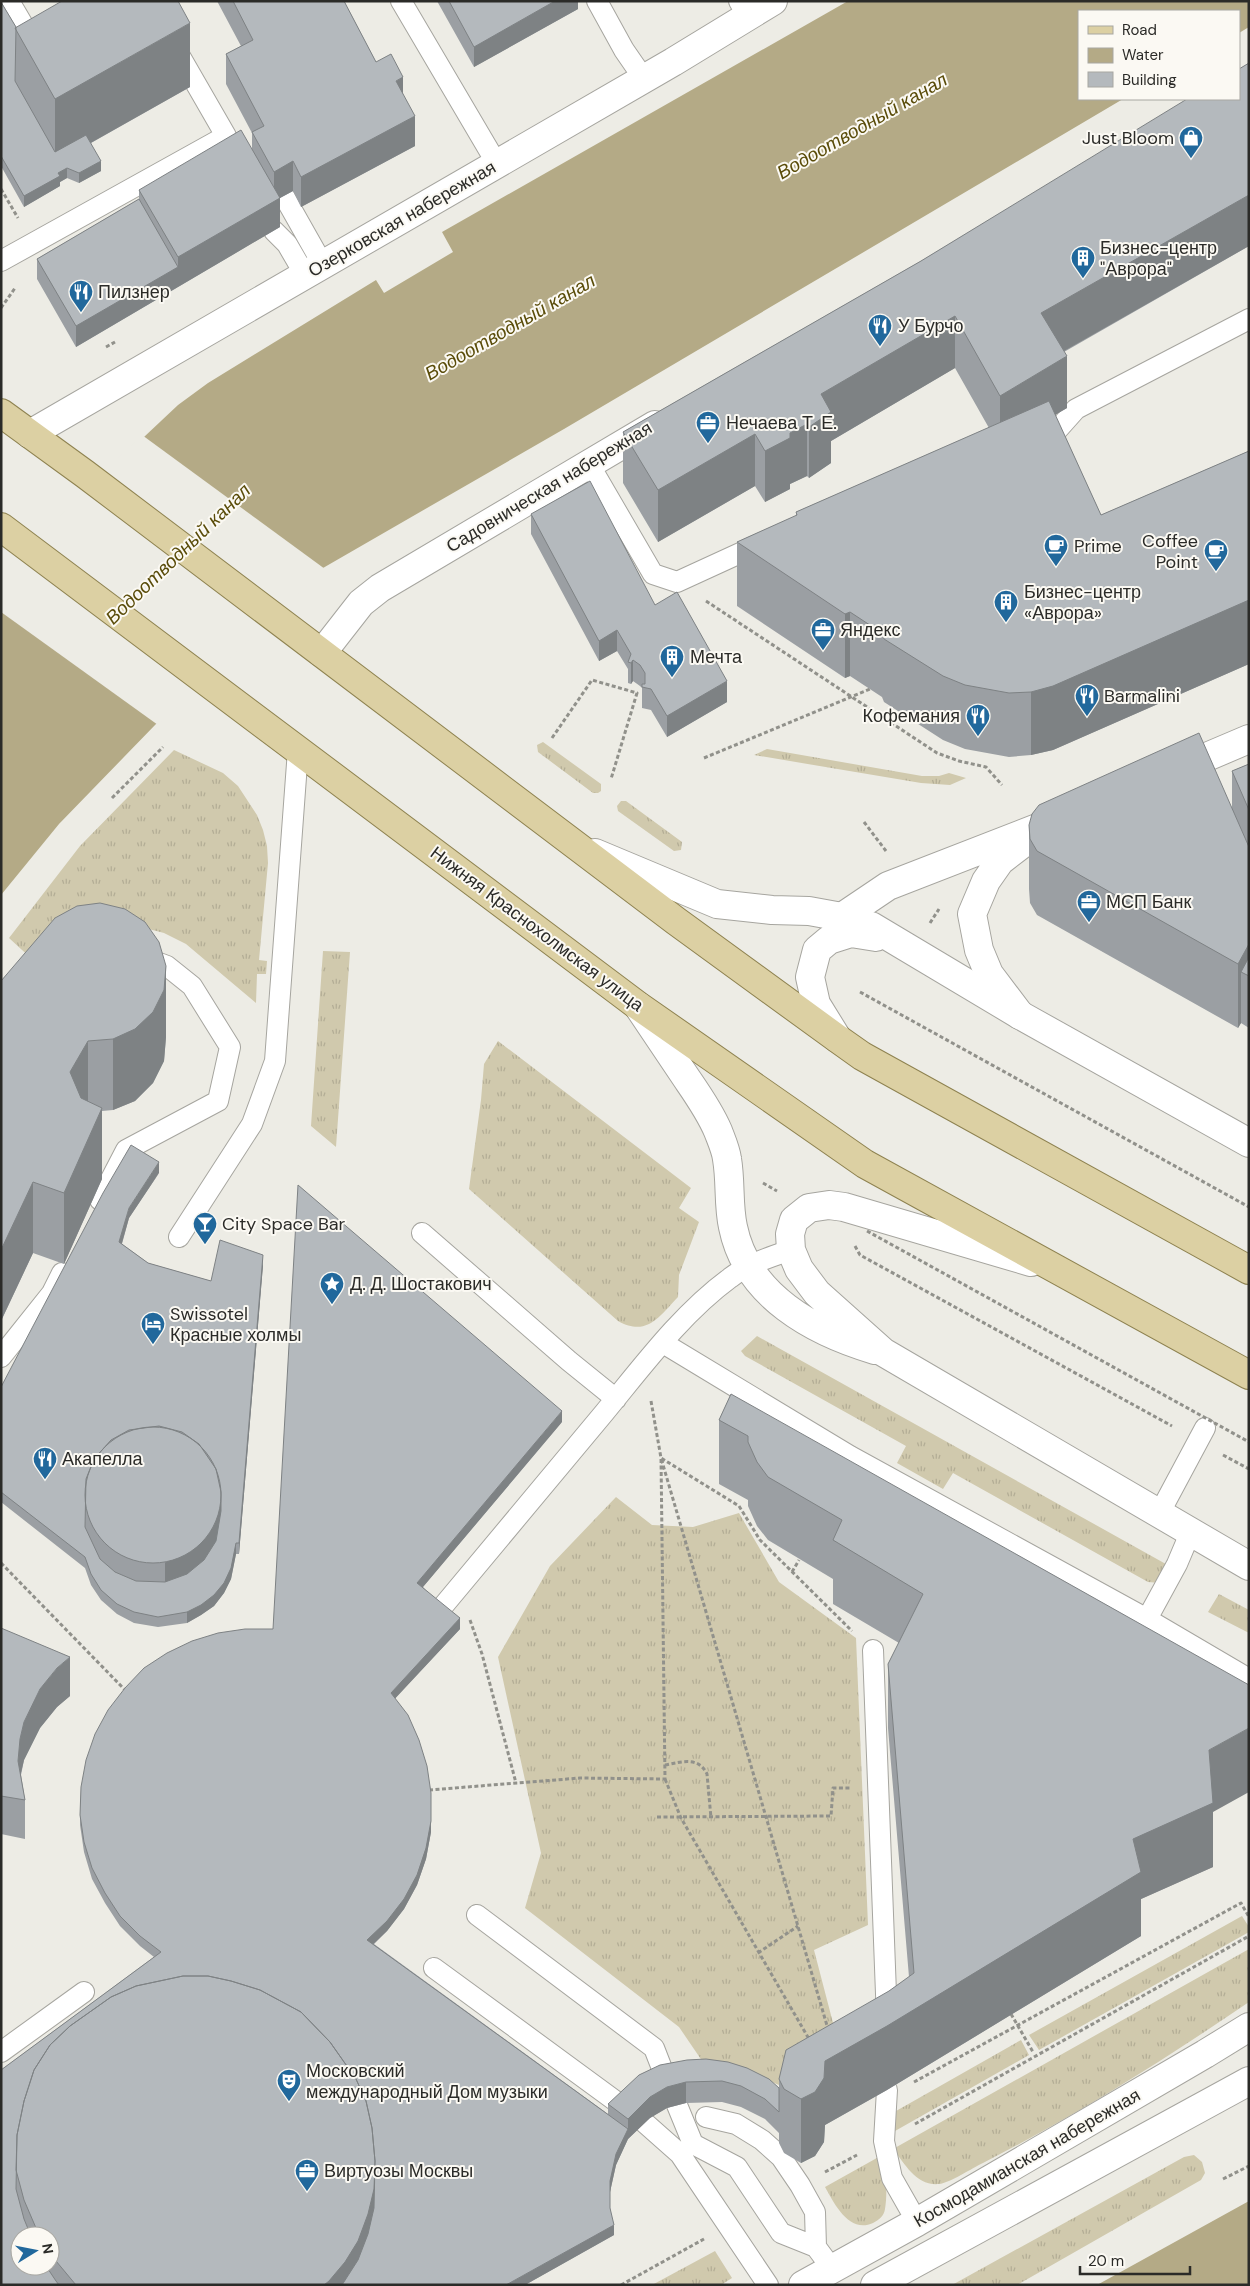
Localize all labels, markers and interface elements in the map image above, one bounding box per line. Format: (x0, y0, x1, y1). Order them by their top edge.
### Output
legend (1078, 10, 1240, 100)
text: Road (1122, 20, 1157, 40)
text: Water (1122, 45, 1164, 65)
water label: Водоотводный канал (772, 67, 952, 185)
text: Building (1122, 70, 1177, 90)
shop icon: Just Bloom (1178, 125, 1204, 159)
place label: Just Bloom (1082, 126, 1174, 150)
street label: Озерковская набережная (304, 155, 500, 283)
place label: Бизнес-центр "Аврора" (1100, 236, 1217, 281)
building icon: Бизнес-центр "Аврора" (1070, 245, 1096, 279)
water label: Водоотводный канал (420, 268, 600, 386)
restaurant icon: Пилзнер (68, 279, 94, 313)
place label: Пилзнер (98, 280, 170, 304)
restaurant icon: У Бурчо (867, 313, 893, 347)
place label: У Бурчо (898, 314, 963, 338)
office icon: Нечаева Т. Е. (695, 410, 721, 444)
place label: Нечаева Т. Е. (726, 411, 837, 435)
street label: Садовническая набережная (442, 416, 656, 558)
water label: Водоотводный канал (100, 478, 256, 630)
place label: Coffee Point (1142, 529, 1198, 574)
cafe icon: Prime (1043, 533, 1069, 567)
place label: Prime (1074, 534, 1122, 558)
cafe icon: Coffee Point (1203, 538, 1229, 572)
place label: Бизнес-центр «Аврора» (1024, 580, 1141, 625)
building icon: Бизнес-центр «Аврора» (993, 589, 1019, 623)
office icon: Яндекс (810, 617, 836, 651)
place label: Яндекс (840, 618, 901, 642)
building icon: Мечта (659, 644, 685, 678)
place label: Мечта (690, 645, 743, 669)
restaurant icon: Barmalini (1074, 683, 1100, 717)
place label: Barmalini (1104, 684, 1180, 708)
restaurant icon: Кофемания (965, 703, 991, 737)
place label: Кофемания (863, 704, 960, 728)
street label: Нижняя Краснохолмская улица (425, 841, 649, 1018)
office icon: МСП Банк (1076, 889, 1102, 923)
place label: МСП Банк (1106, 890, 1191, 914)
bar icon: City Space Bar (192, 1211, 218, 1245)
place label: City Space Bar (222, 1212, 346, 1236)
place icon: Д. Д. Шостакович (319, 1271, 345, 1305)
place label: Д. Д. Шостакович (350, 1272, 492, 1296)
place label: Swissotel Красные холмы (170, 1302, 301, 1347)
hotel icon: Swissotel Красные холмы (140, 1311, 166, 1345)
restaurant icon: Акапелла (32, 1446, 58, 1480)
place label: Акапелла (62, 1447, 143, 1471)
place label: Московский международный Дом музыки (306, 2059, 548, 2104)
theatre icon: Московский международный Дом музыки (276, 2068, 302, 2102)
street label: Космодамианская набережная (909, 2083, 1145, 2233)
office icon: Виртуозы Москвы (294, 2158, 320, 2192)
place label: Виртуозы Москвы (324, 2159, 473, 2183)
north arrow (10, 2226, 60, 2276)
text: N (38, 2242, 58, 2255)
scale bar (1080, 2244, 1190, 2276)
text: 20 m (1088, 2251, 1124, 2271)

